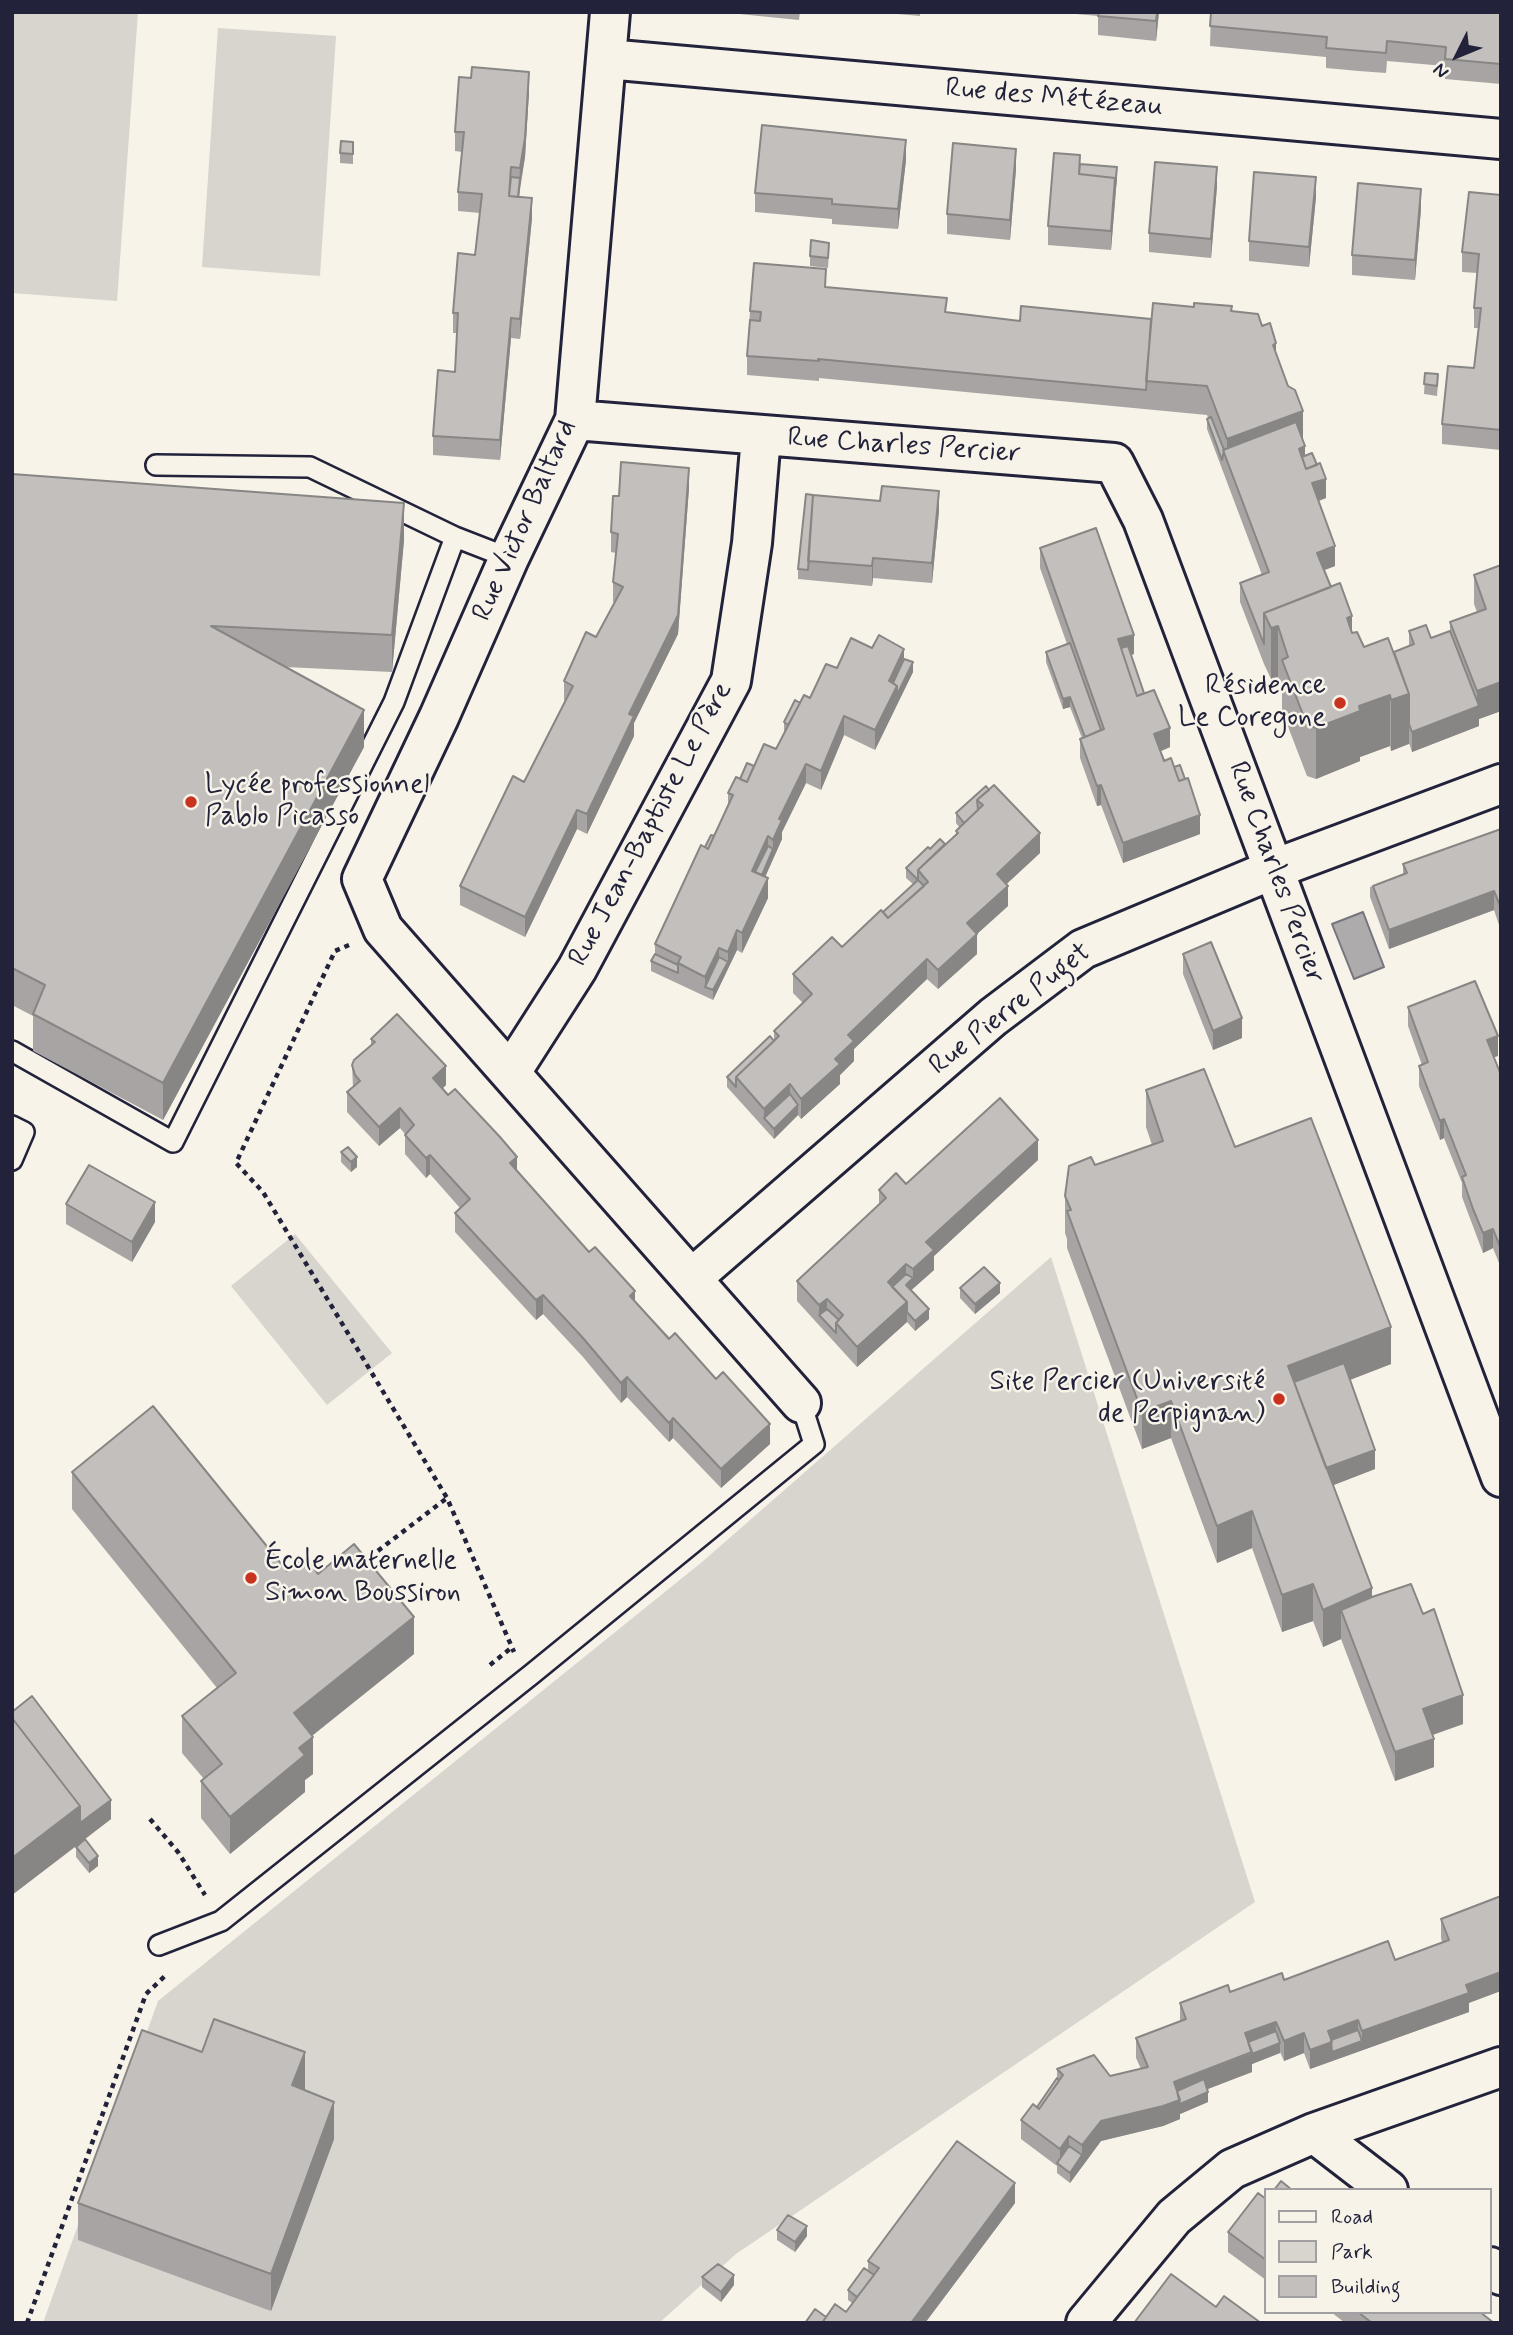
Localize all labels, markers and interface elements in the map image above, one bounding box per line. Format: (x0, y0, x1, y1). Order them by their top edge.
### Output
north arrow (1422, 21, 1492, 91)
text: N (1428, 58, 1455, 84)
street label: Rue des Métézeau (944, 73, 1164, 125)
street label: Rue Victor Baltard (467, 415, 585, 627)
street label: Rue Charles Percier (786, 422, 1022, 472)
place label: Résidence Le Coregone (1178, 670, 1326, 736)
street label: Rue Jean-Baptiste Le Père (563, 677, 741, 973)
marker: Résidence Le Coregone (1332, 695, 1348, 711)
street label: Rue Charles Percier (1219, 757, 1331, 989)
place label: Lycée professionnel Pablo Picasso (205, 769, 429, 835)
marker: Lycée professionnel Pablo Picasso (183, 794, 199, 810)
street label: Rue Pierre Puget (923, 936, 1099, 1084)
place label: Site Percier (Université de Perpignan) (990, 1366, 1265, 1432)
marker: Site Percier (Université de Perpignan) (1271, 1391, 1287, 1407)
place label: École maternelle Simon Boussiron (265, 1545, 461, 1611)
marker: École maternelle Simon Boussiron (243, 1570, 259, 1586)
legend (1264, 2188, 1492, 2314)
text: Road (1331, 2203, 1373, 2231)
text: Park (1331, 2238, 1373, 2266)
text: Building (1331, 2273, 1401, 2301)

